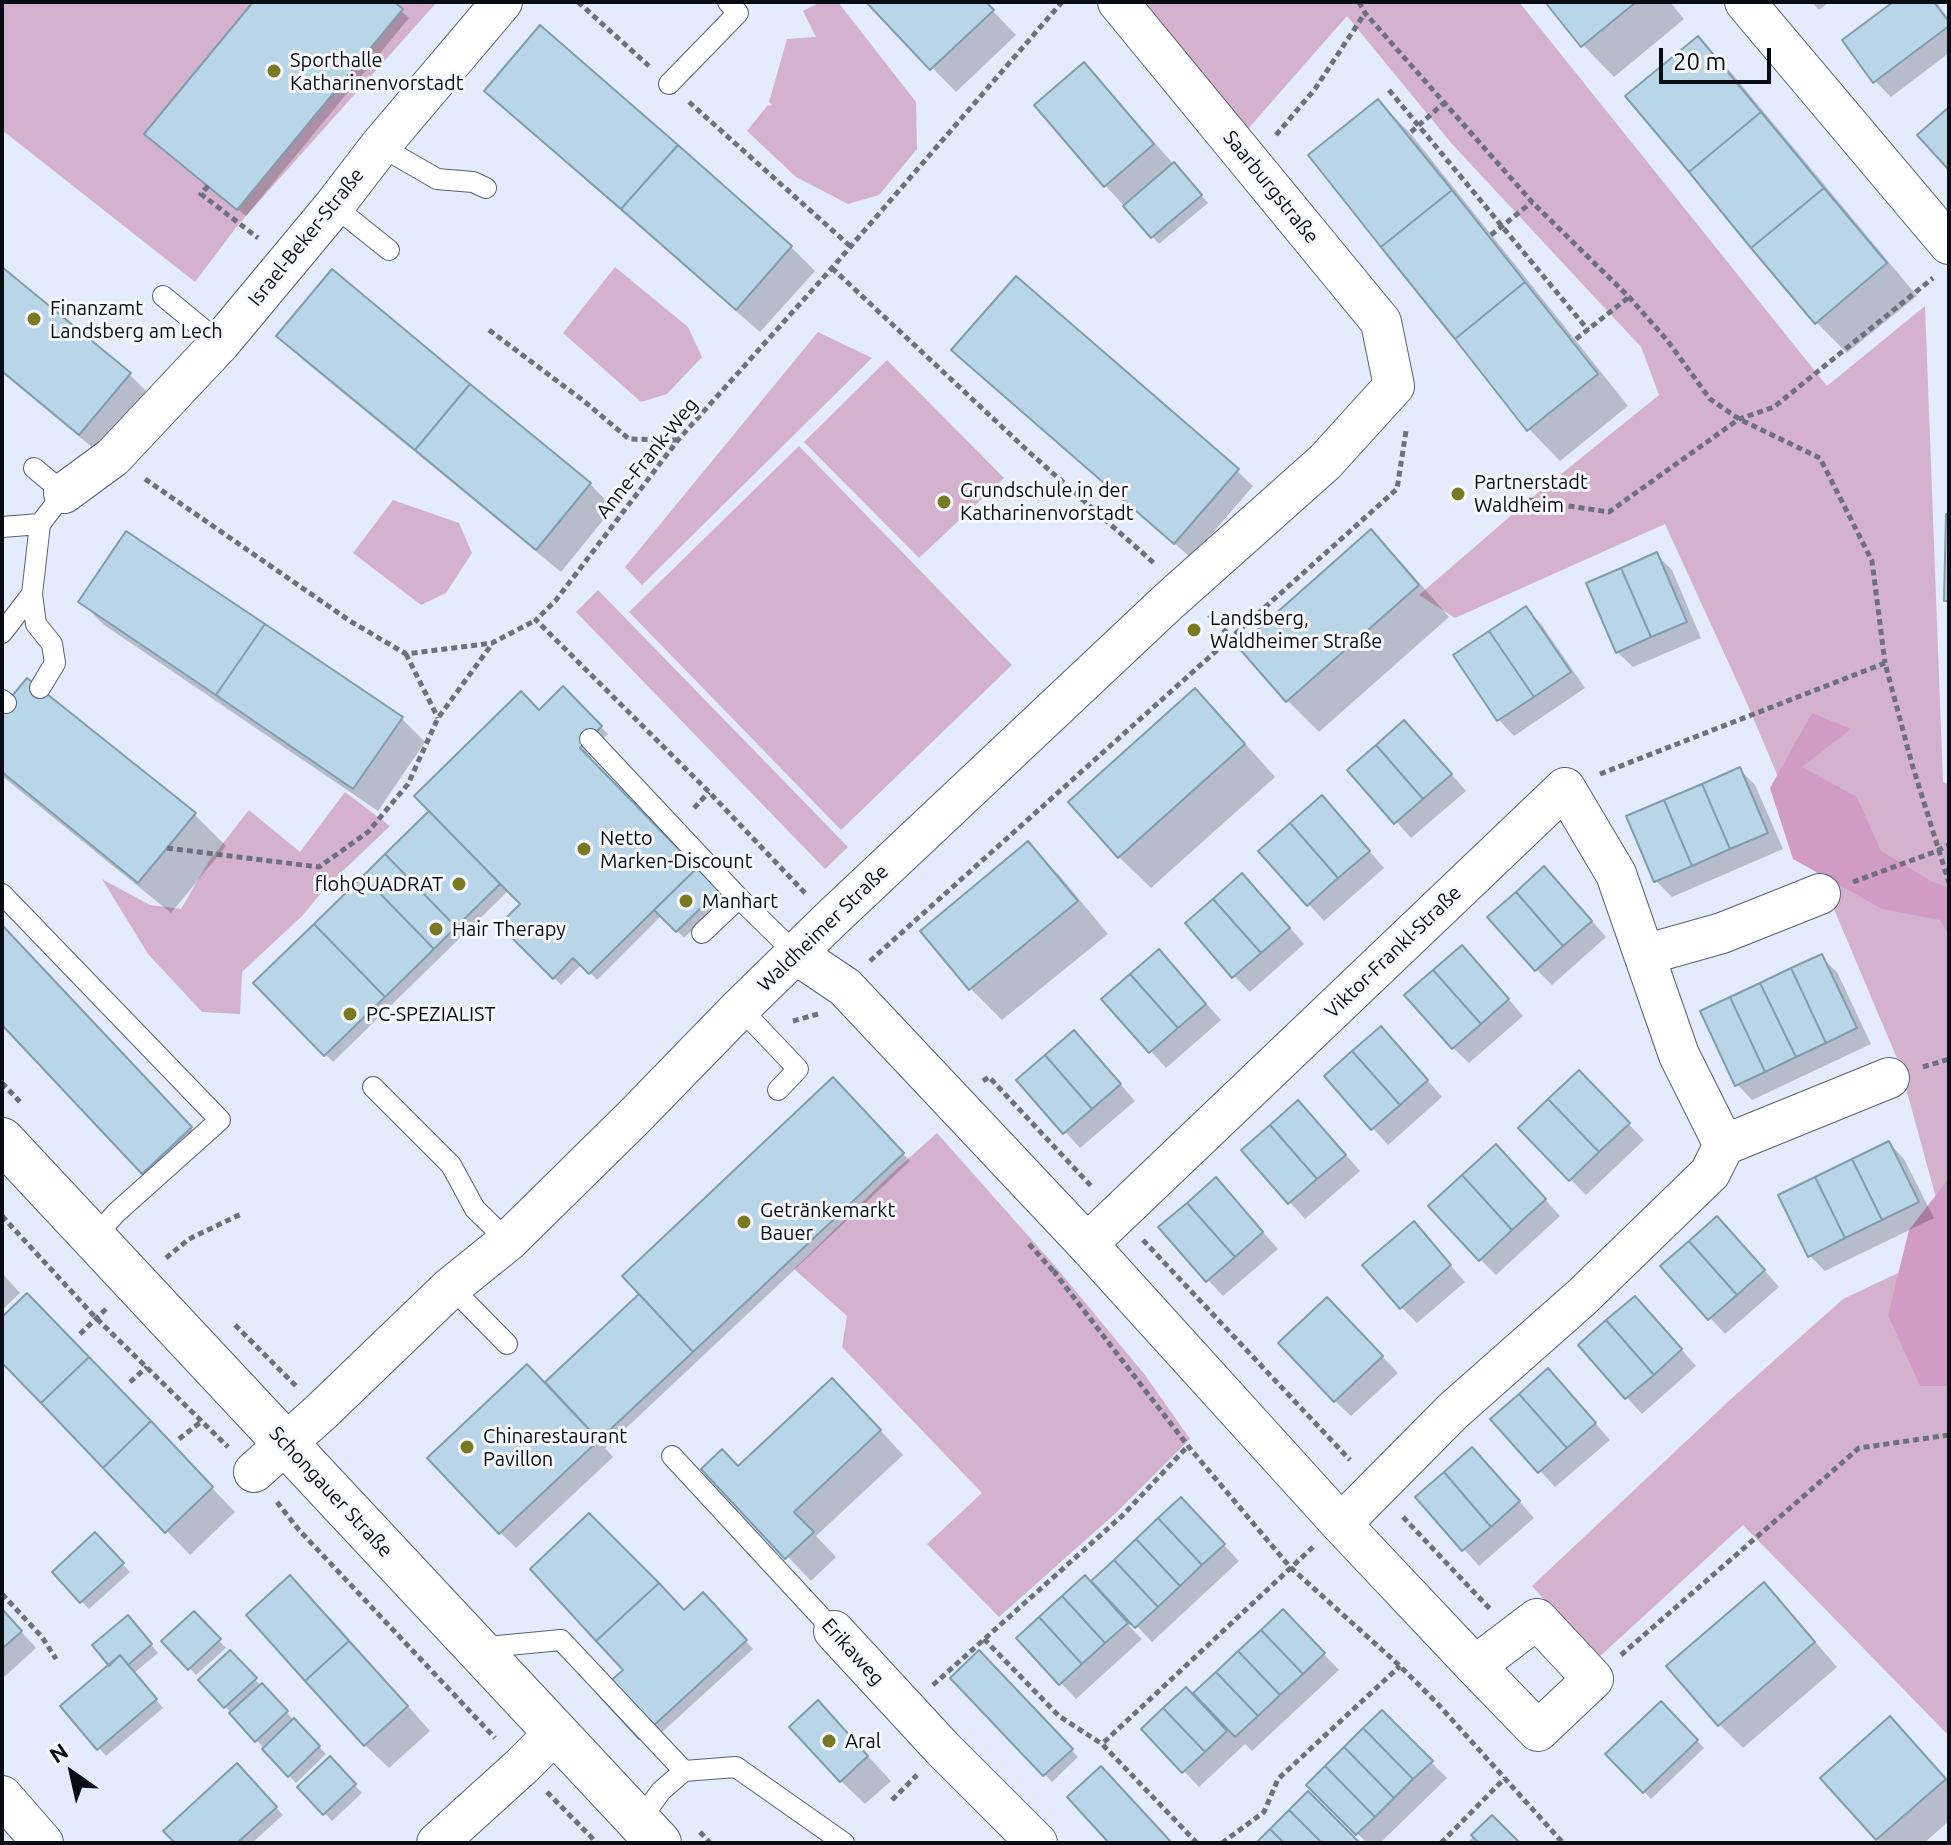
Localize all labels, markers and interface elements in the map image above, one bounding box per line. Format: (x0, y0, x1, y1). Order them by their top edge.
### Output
scale bar (1663, 32, 1775, 82)
place label: Sporthalle Katharinenvorstadt (290, 48, 464, 95)
text: 20 m (1673, 48, 1726, 75)
marker: Sporthalle Katharinenvorstadt (265, 62, 283, 80)
street label: Saarburgstraße (1218, 126, 1324, 248)
street label: Israel-Beker-Straße (243, 163, 369, 311)
place label: Finanzamt Landsberg am Lech (50, 296, 223, 343)
marker: Finanzamt Landsberg am Lech (25, 310, 43, 328)
street label: Anne-Frank-Weg (591, 393, 703, 523)
place label: Partnerstadt Waldheim (1474, 470, 1588, 517)
place label: Grundschule in der Katharinenvorstadt (960, 478, 1134, 525)
marker: Partnerstadt Waldheim (1449, 485, 1467, 503)
marker: Grundschule in der Katharinenvorstadt (935, 493, 953, 511)
place label: Landsberg, Waldheimer Straße (1210, 606, 1382, 653)
marker: Landsberg, Waldheimer Straße (1185, 621, 1203, 639)
place label: Netto Marken-Discount (600, 826, 753, 873)
marker: Netto Marken-Discount (575, 840, 593, 858)
street label: Waldheimer Straße (753, 859, 893, 997)
place label: flohQUADRAT (315, 872, 443, 896)
marker: flohQUADRAT (450, 875, 468, 893)
street label: Viktor-Frankl-Straße (1320, 881, 1466, 1023)
place label: Manhart (702, 889, 778, 913)
marker: Manhart (677, 892, 695, 910)
place label: Hair Therapy (452, 917, 566, 941)
marker: Hair Therapy (427, 920, 445, 938)
place label: PC-SPEZIALIST (366, 1002, 496, 1026)
marker: PC-SPEZIALIST (341, 1005, 359, 1023)
place label: Getränkemarkt Bauer (760, 1198, 895, 1245)
marker: Getränkemarkt Bauer (735, 1213, 753, 1231)
street label: Schongauer Straße (264, 1422, 398, 1562)
place label: Chinarestaurant Pavillon (483, 1424, 627, 1471)
marker: Chinarestaurant Pavillon (458, 1438, 476, 1456)
street label: Erikaweg (817, 1613, 889, 1691)
place label: Aral (845, 1729, 881, 1753)
marker: Aral (820, 1732, 838, 1750)
north arrow (32, 1733, 112, 1813)
text: N (44, 1738, 72, 1768)

